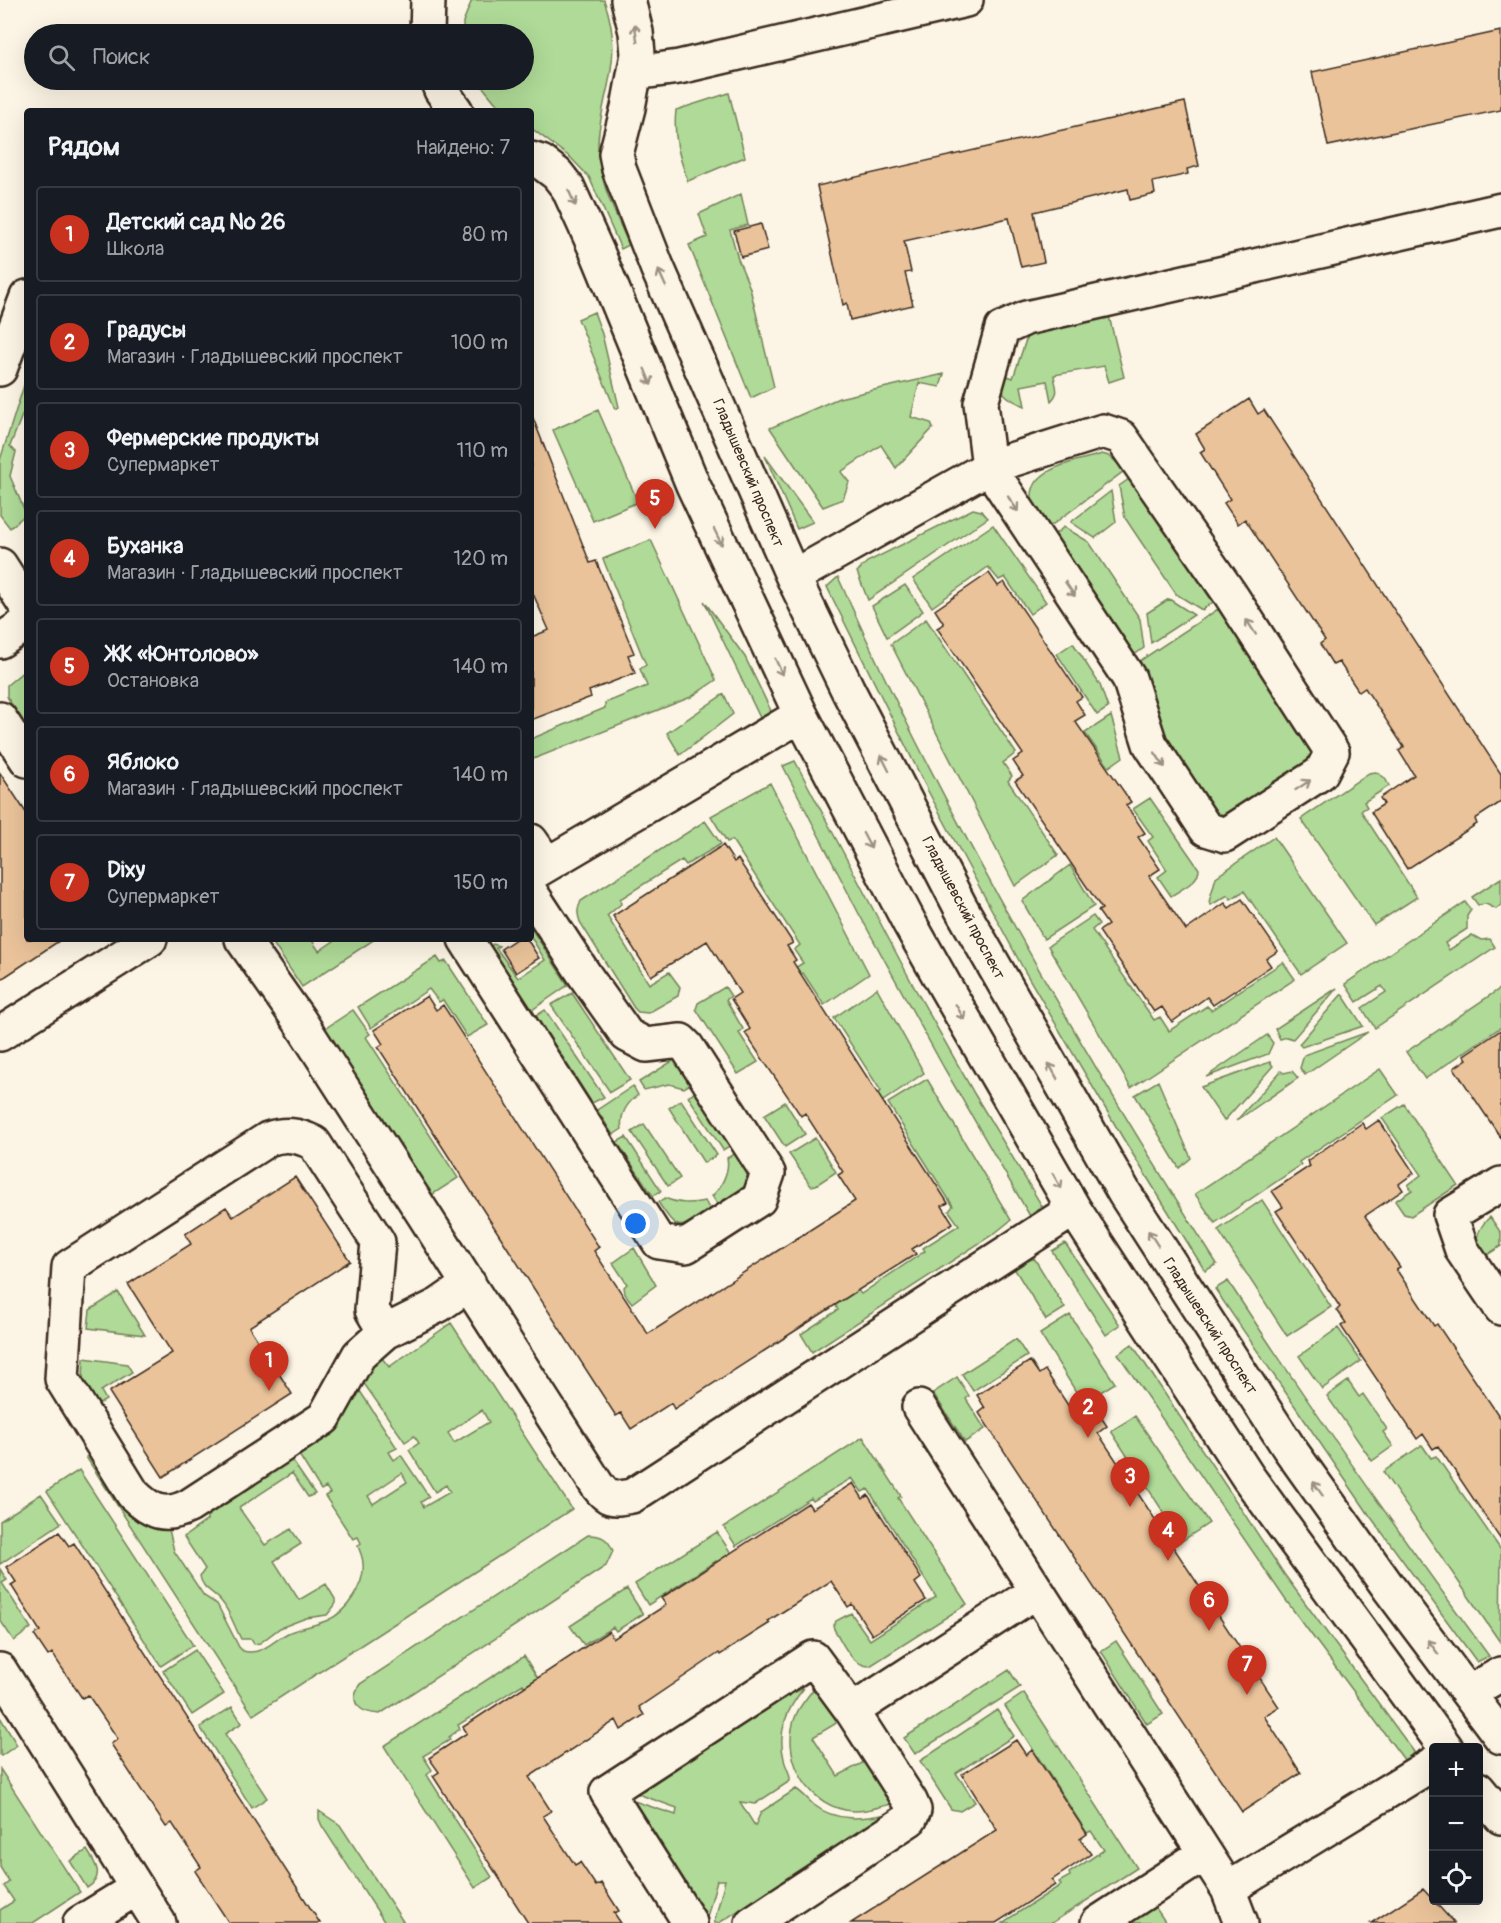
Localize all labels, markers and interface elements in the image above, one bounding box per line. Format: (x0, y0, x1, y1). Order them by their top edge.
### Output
search box (24, 24, 534, 90)
one-way arrow (630, 24, 641, 43)
icon: search (45, 41, 78, 74)
text: Поиск (93, 43, 150, 71)
text: Рядом (48, 131, 120, 163)
text: Найдено: 7 (416, 135, 510, 160)
one-way arrow (567, 188, 578, 206)
text: Детский сад № 26 (107, 208, 286, 236)
text: 1 (66, 222, 73, 247)
text: 80 m (462, 222, 508, 247)
text: Школа (107, 236, 164, 261)
one-way arrow (656, 270, 668, 288)
text: Градусы (107, 316, 186, 344)
text: 2 (64, 330, 75, 355)
text: 100 m (451, 330, 508, 355)
text: Магазин · Гладышевский проспект (107, 344, 403, 369)
one-way arrow (643, 368, 654, 386)
street label: Гладышевский проспект (708, 396, 788, 550)
text: Фермерские продукты (107, 424, 319, 452)
text: 3 (64, 438, 75, 463)
text: 110 m (457, 438, 508, 463)
text: Супермаркет (107, 452, 219, 477)
pin: 5 (636, 480, 674, 529)
one-way arrow (1007, 495, 1019, 512)
one-way arrow (713, 528, 725, 546)
text: Буханка (107, 532, 183, 560)
text: 4 (64, 546, 75, 571)
text: 120 m (453, 546, 508, 571)
text: Магазин · Гладышевский проспект (107, 560, 403, 585)
one-way arrow (1064, 581, 1076, 597)
one-way arrow (1245, 619, 1257, 636)
text: ЖК «Юнтолово» (107, 640, 259, 668)
text: 5 (64, 654, 75, 679)
text: 140 m (453, 654, 508, 679)
one-way arrow (774, 657, 785, 675)
text: Остановка (107, 668, 199, 693)
text: Яблоко (107, 748, 179, 776)
one-way arrow (1154, 751, 1166, 768)
one-way arrow (879, 754, 891, 772)
text: 6 (64, 762, 75, 787)
text: 140 m (453, 762, 508, 787)
text: Магазин · Гладышевский проспект (107, 776, 403, 801)
one-way arrow (1294, 779, 1311, 791)
one-way arrow (861, 832, 873, 849)
street label: Гладышевский проспект (917, 833, 1009, 983)
text: Dixy (107, 856, 145, 884)
text: 7 (64, 870, 75, 895)
text: 150 m (454, 870, 508, 895)
text: Супермаркет (107, 884, 219, 909)
one-way arrow (954, 1003, 966, 1020)
one-way arrow (1047, 1063, 1059, 1080)
one-way arrow (1052, 1172, 1064, 1189)
your location (621, 1209, 650, 1238)
one-way arrow (1147, 1230, 1160, 1247)
street label: Гладышевский проспект (1159, 1254, 1262, 1398)
pin: 1 (250, 1342, 288, 1391)
pin: 2 (1068, 1388, 1108, 1438)
pin: 3 (1110, 1458, 1150, 1507)
one-way arrow (1312, 1481, 1324, 1498)
pin: 4 (1148, 1512, 1188, 1561)
pin: 6 (1190, 1582, 1228, 1631)
one-way arrow (1426, 1639, 1439, 1655)
pin: 7 (1228, 1646, 1266, 1695)
map controls (1429, 1743, 1483, 1905)
button: + (1429, 1743, 1483, 1797)
button: − (1429, 1797, 1483, 1851)
button: locate (1429, 1851, 1483, 1905)

